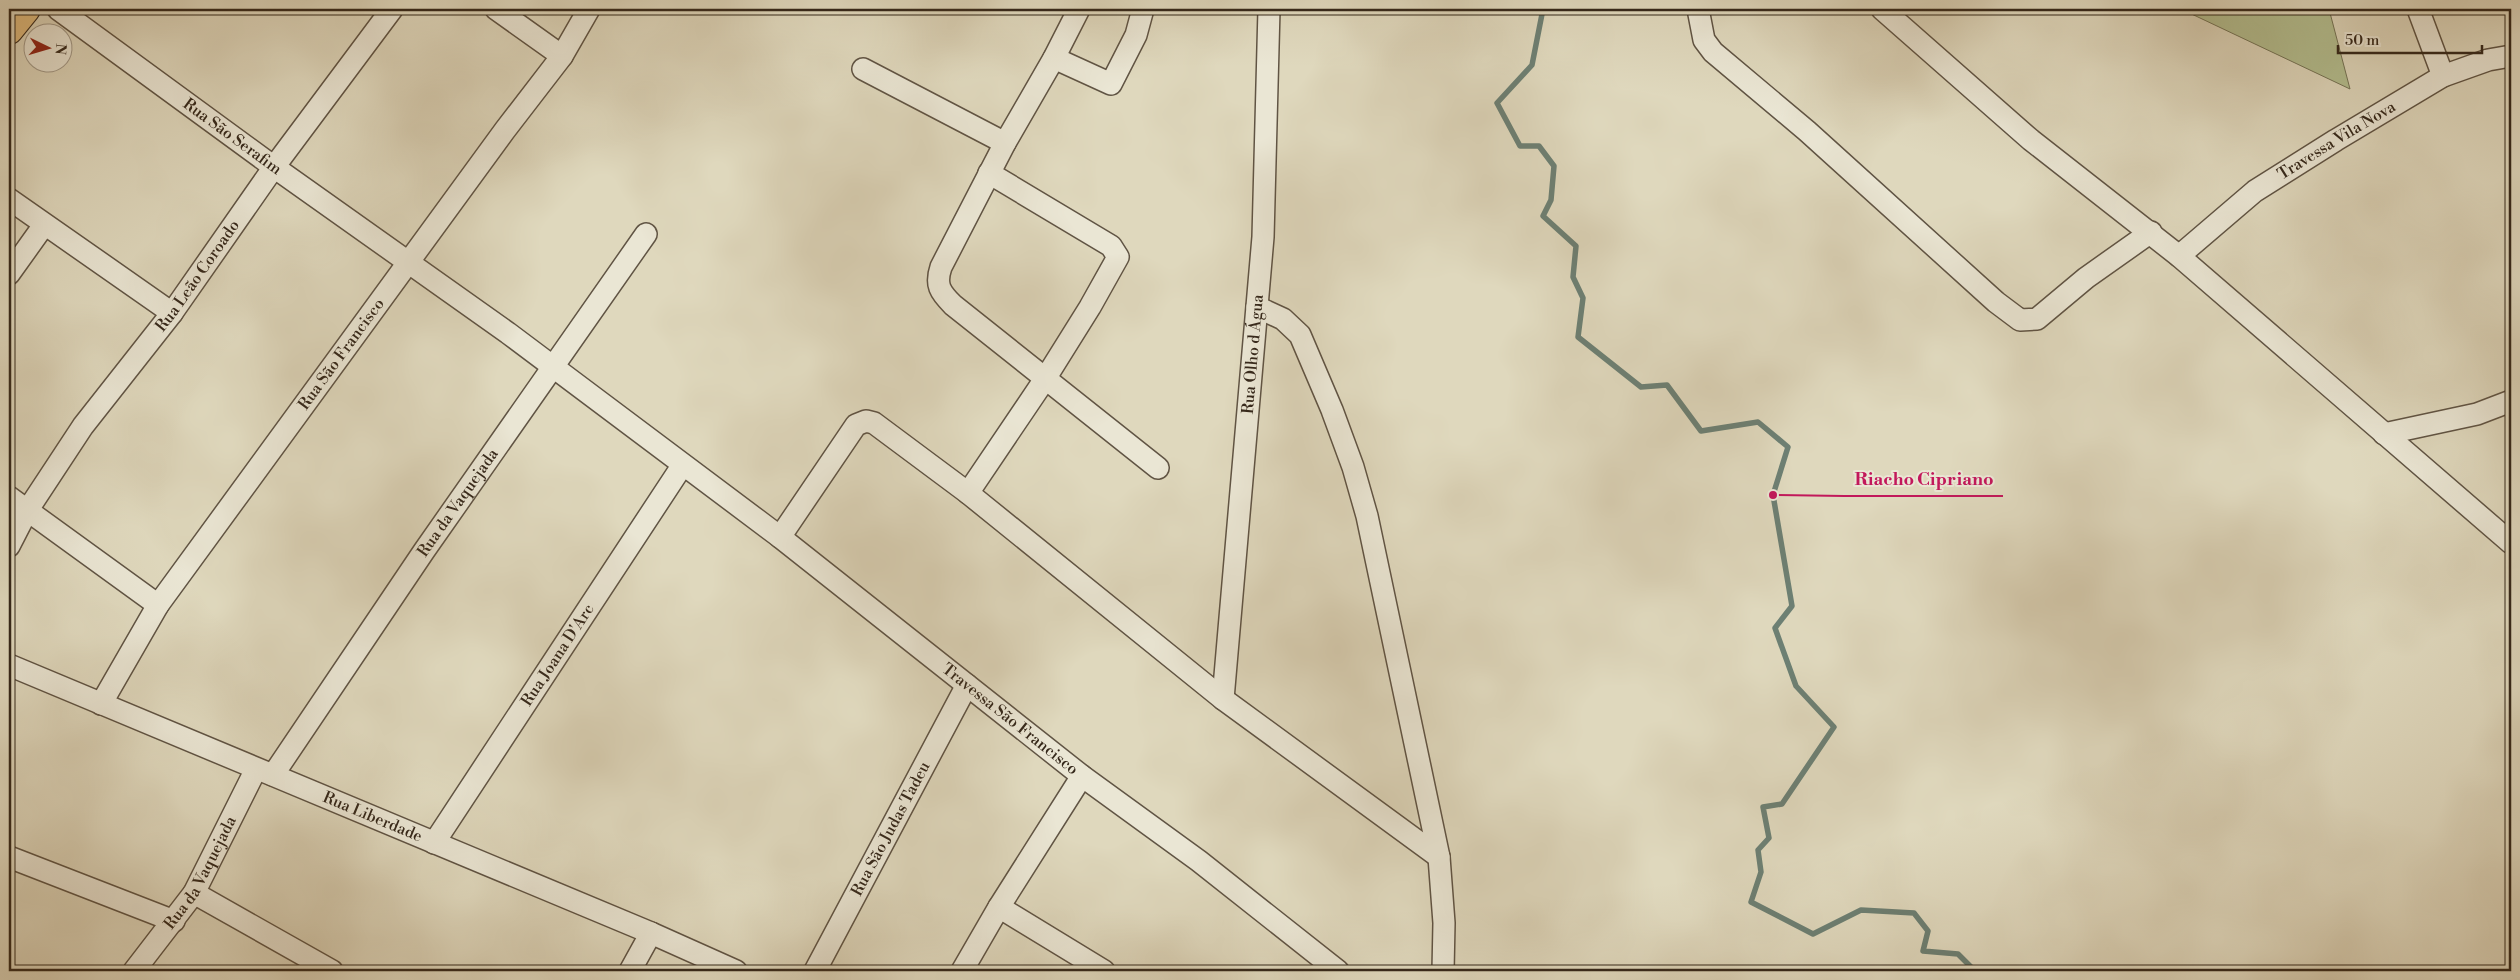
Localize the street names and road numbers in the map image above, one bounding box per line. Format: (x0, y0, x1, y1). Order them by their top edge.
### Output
street label: Rua São Serafim (179, 94, 286, 179)
street label: Travessa Vila Nova (2274, 96, 2400, 184)
street label: Rua Leão Coroado (151, 216, 244, 336)
street label: Rua Olho d Água (1238, 293, 1268, 415)
street label: Rua São Francisco (294, 294, 389, 414)
street label: Rua da Vaquejada (413, 444, 503, 561)
street label: Rua Joana D'Arc (517, 600, 599, 710)
street label: Travessa São Francisco (938, 659, 1082, 779)
street label: Rua São Judas Tadeu (847, 758, 934, 900)
street label: Rua Liberdade (320, 787, 425, 846)
street label: Rua da Vaquejada (160, 812, 241, 934)

